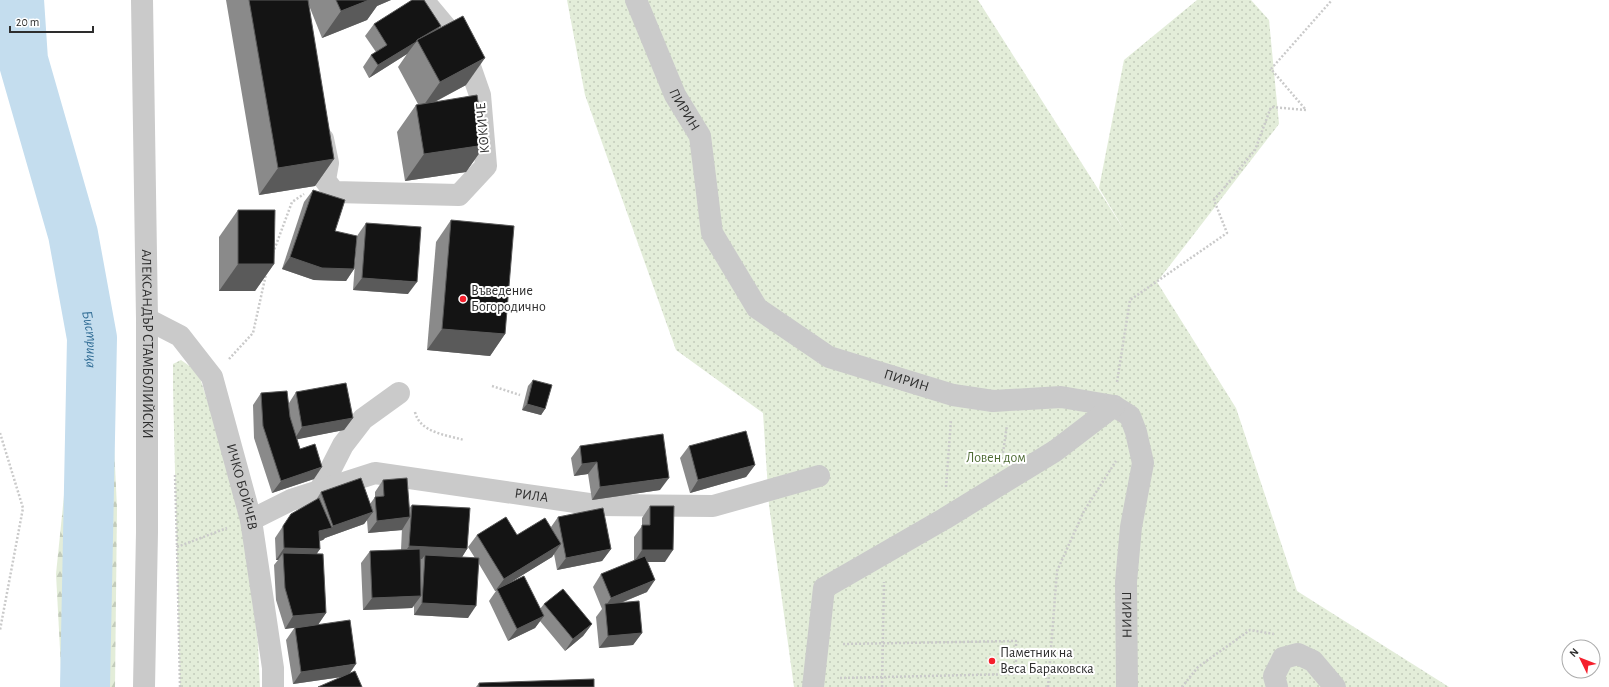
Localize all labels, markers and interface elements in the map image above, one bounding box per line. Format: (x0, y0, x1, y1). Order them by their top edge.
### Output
scale bar (10, 8, 93, 34)
text: 20 m (16, 16, 39, 28)
street label: ПИРИН (666, 87, 702, 133)
street label: КОКИЧЕ (474, 102, 492, 154)
street label: АЛЕКСАНДЪР СТАМБОЛИЙСКИ (139, 249, 155, 439)
place label: Въведение Богородично (471, 284, 546, 314)
marker: Въведение Богородично (458, 294, 468, 304)
water label: Бистрица (80, 309, 100, 368)
street label: ПИРИН (882, 367, 931, 394)
street label: ИЧКО БОЙЧЕВ (224, 442, 259, 531)
park label: Ловен дом (966, 451, 1026, 465)
street label: РИЛА (514, 486, 549, 505)
street label: ПИРИН (1119, 592, 1134, 638)
north arrow (1561, 639, 1601, 679)
place label: Паметник на Веса Бараковска (1000, 646, 1094, 676)
text: N (1567, 646, 1581, 659)
marker: Паметник на Веса Бараковска (987, 656, 997, 666)

